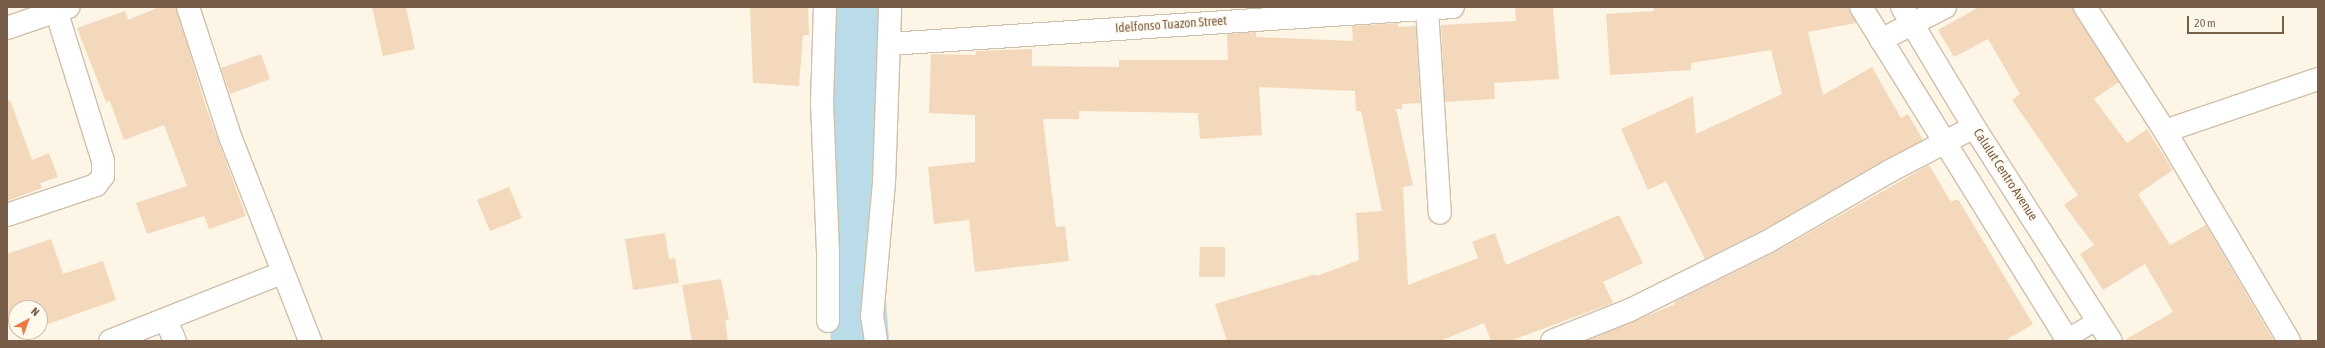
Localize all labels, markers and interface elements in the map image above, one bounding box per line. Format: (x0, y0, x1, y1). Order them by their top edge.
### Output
scale bar (2189, 8, 2286, 34)
street label: Idelfonso Tuazon Street (1115, 13, 1227, 37)
text: 20 m (2194, 16, 2216, 30)
street label: Calulut Centro Avenue (1969, 126, 2041, 224)
north arrow (8, 300, 48, 340)
text: N (29, 305, 42, 318)

